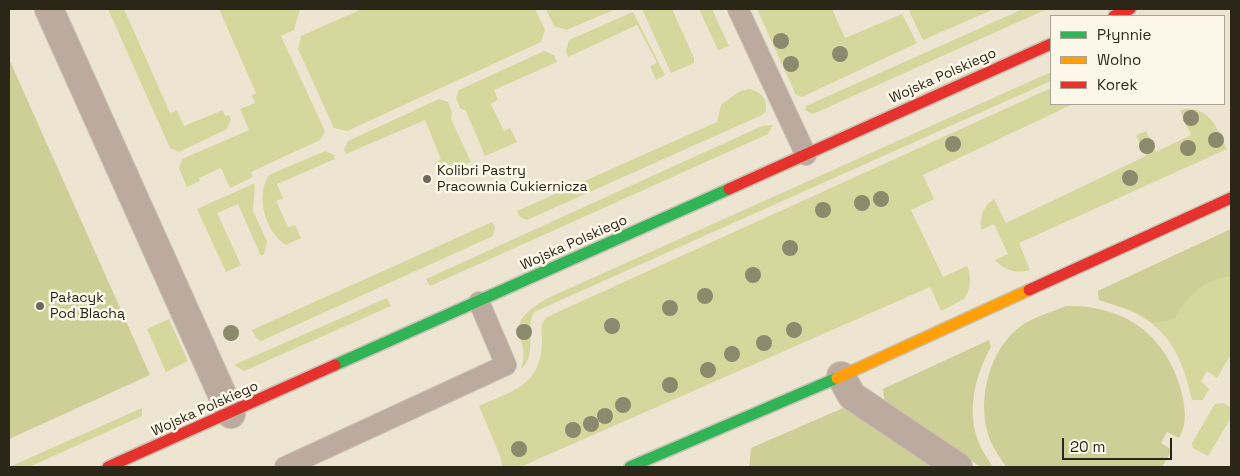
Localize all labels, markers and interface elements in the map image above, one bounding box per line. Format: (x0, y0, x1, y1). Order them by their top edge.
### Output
legend (1050, 15, 1225, 105)
text: Płynnie (1097, 25, 1151, 44)
street label: Wojska Polskiego (887, 45, 999, 107)
text: Wolno (1097, 50, 1141, 69)
text: Korek (1097, 75, 1137, 94)
place label: Kolibri Pastry Pracownia Cukiernicza (437, 163, 588, 196)
marker: Kolibri Pastry Pracownia Cukiernicza (421, 173, 433, 185)
street label: Wojska Polskiego (518, 212, 630, 274)
place label: Pałacyk Pod Blachą (50, 290, 125, 322)
marker: Pałacyk Pod Blachą (34, 300, 46, 312)
street label: Wojska Polskiego (149, 378, 261, 440)
scale bar (1065, 428, 1175, 460)
text: 20 m (1070, 437, 1105, 456)

